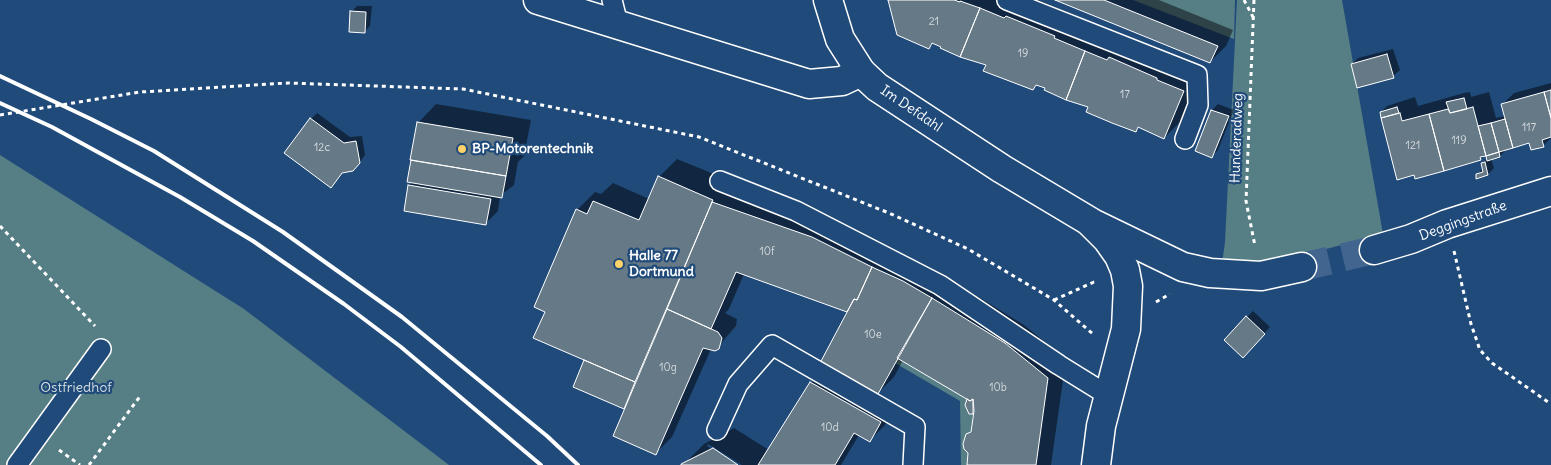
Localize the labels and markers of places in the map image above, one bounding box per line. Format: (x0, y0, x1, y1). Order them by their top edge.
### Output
place label: BP-Motorentechnik (472, 141, 593, 157)
marker: BP-Motorentechnik (456, 143, 468, 155)
place label: Halle 77 Dortmund (629, 248, 694, 280)
marker: Halle 77 Dortmund (613, 258, 625, 270)

